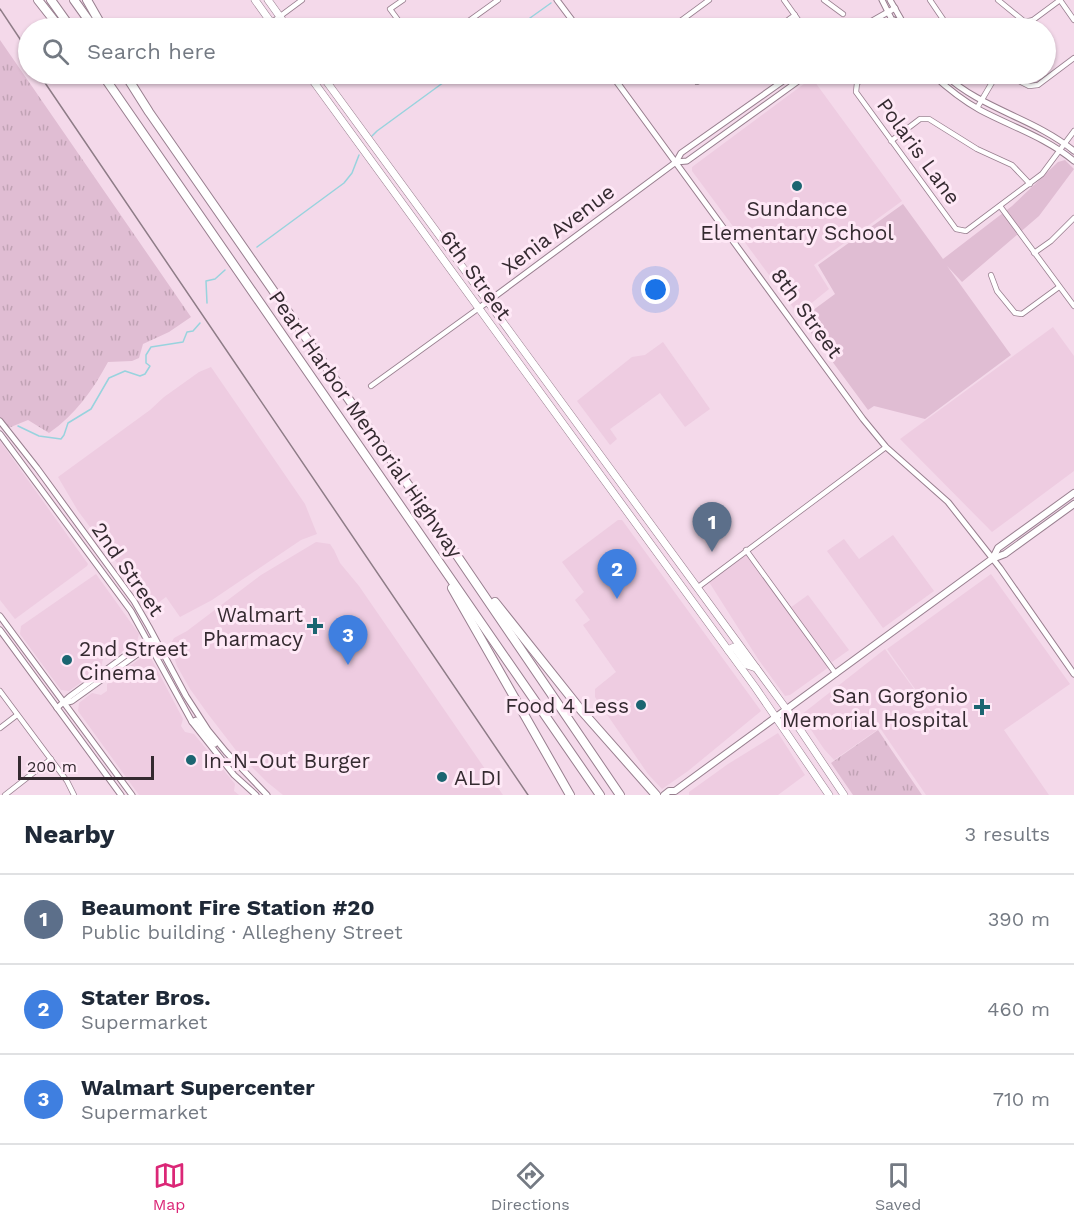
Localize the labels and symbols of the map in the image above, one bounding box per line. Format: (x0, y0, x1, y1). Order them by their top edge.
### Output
street label: Polaris Lane (872, 93, 966, 209)
street label: Xenia Avenue (497, 179, 619, 279)
marker: Sundance Elementary School (790, 179, 804, 193)
place label: Sundance Elementary School (700, 196, 894, 245)
street label: 6th Street (435, 225, 517, 325)
street label: 8th Street (766, 263, 848, 363)
your location (641, 275, 670, 304)
street label: Pearl Harbor Memorial Highway (264, 286, 468, 563)
pin: 1 (692, 502, 732, 552)
street label: 2nd Street (87, 517, 170, 621)
pin: 2 (598, 550, 636, 599)
place label: Walmart Pharmacy (203, 602, 303, 651)
pin: 3 (328, 616, 368, 665)
marker: Walmart Pharmacy (308, 619, 322, 633)
place label: 2nd Street Cinema (79, 636, 188, 685)
marker: 2nd Street Cinema (60, 653, 74, 667)
place label: San Gorgonio Memorial Hospital (782, 683, 969, 732)
place label: Food 4 Less (505, 693, 629, 718)
marker: Food 4 Less (634, 698, 648, 712)
marker: San Gorgonio Memorial Hospital (973, 698, 991, 716)
place label: In-N-Out Burger (203, 748, 371, 773)
scale bar (18, 753, 154, 780)
marker: In-N-Out Burger (184, 753, 198, 767)
place label: ALDI (454, 765, 502, 790)
marker: ALDI (435, 770, 449, 784)

